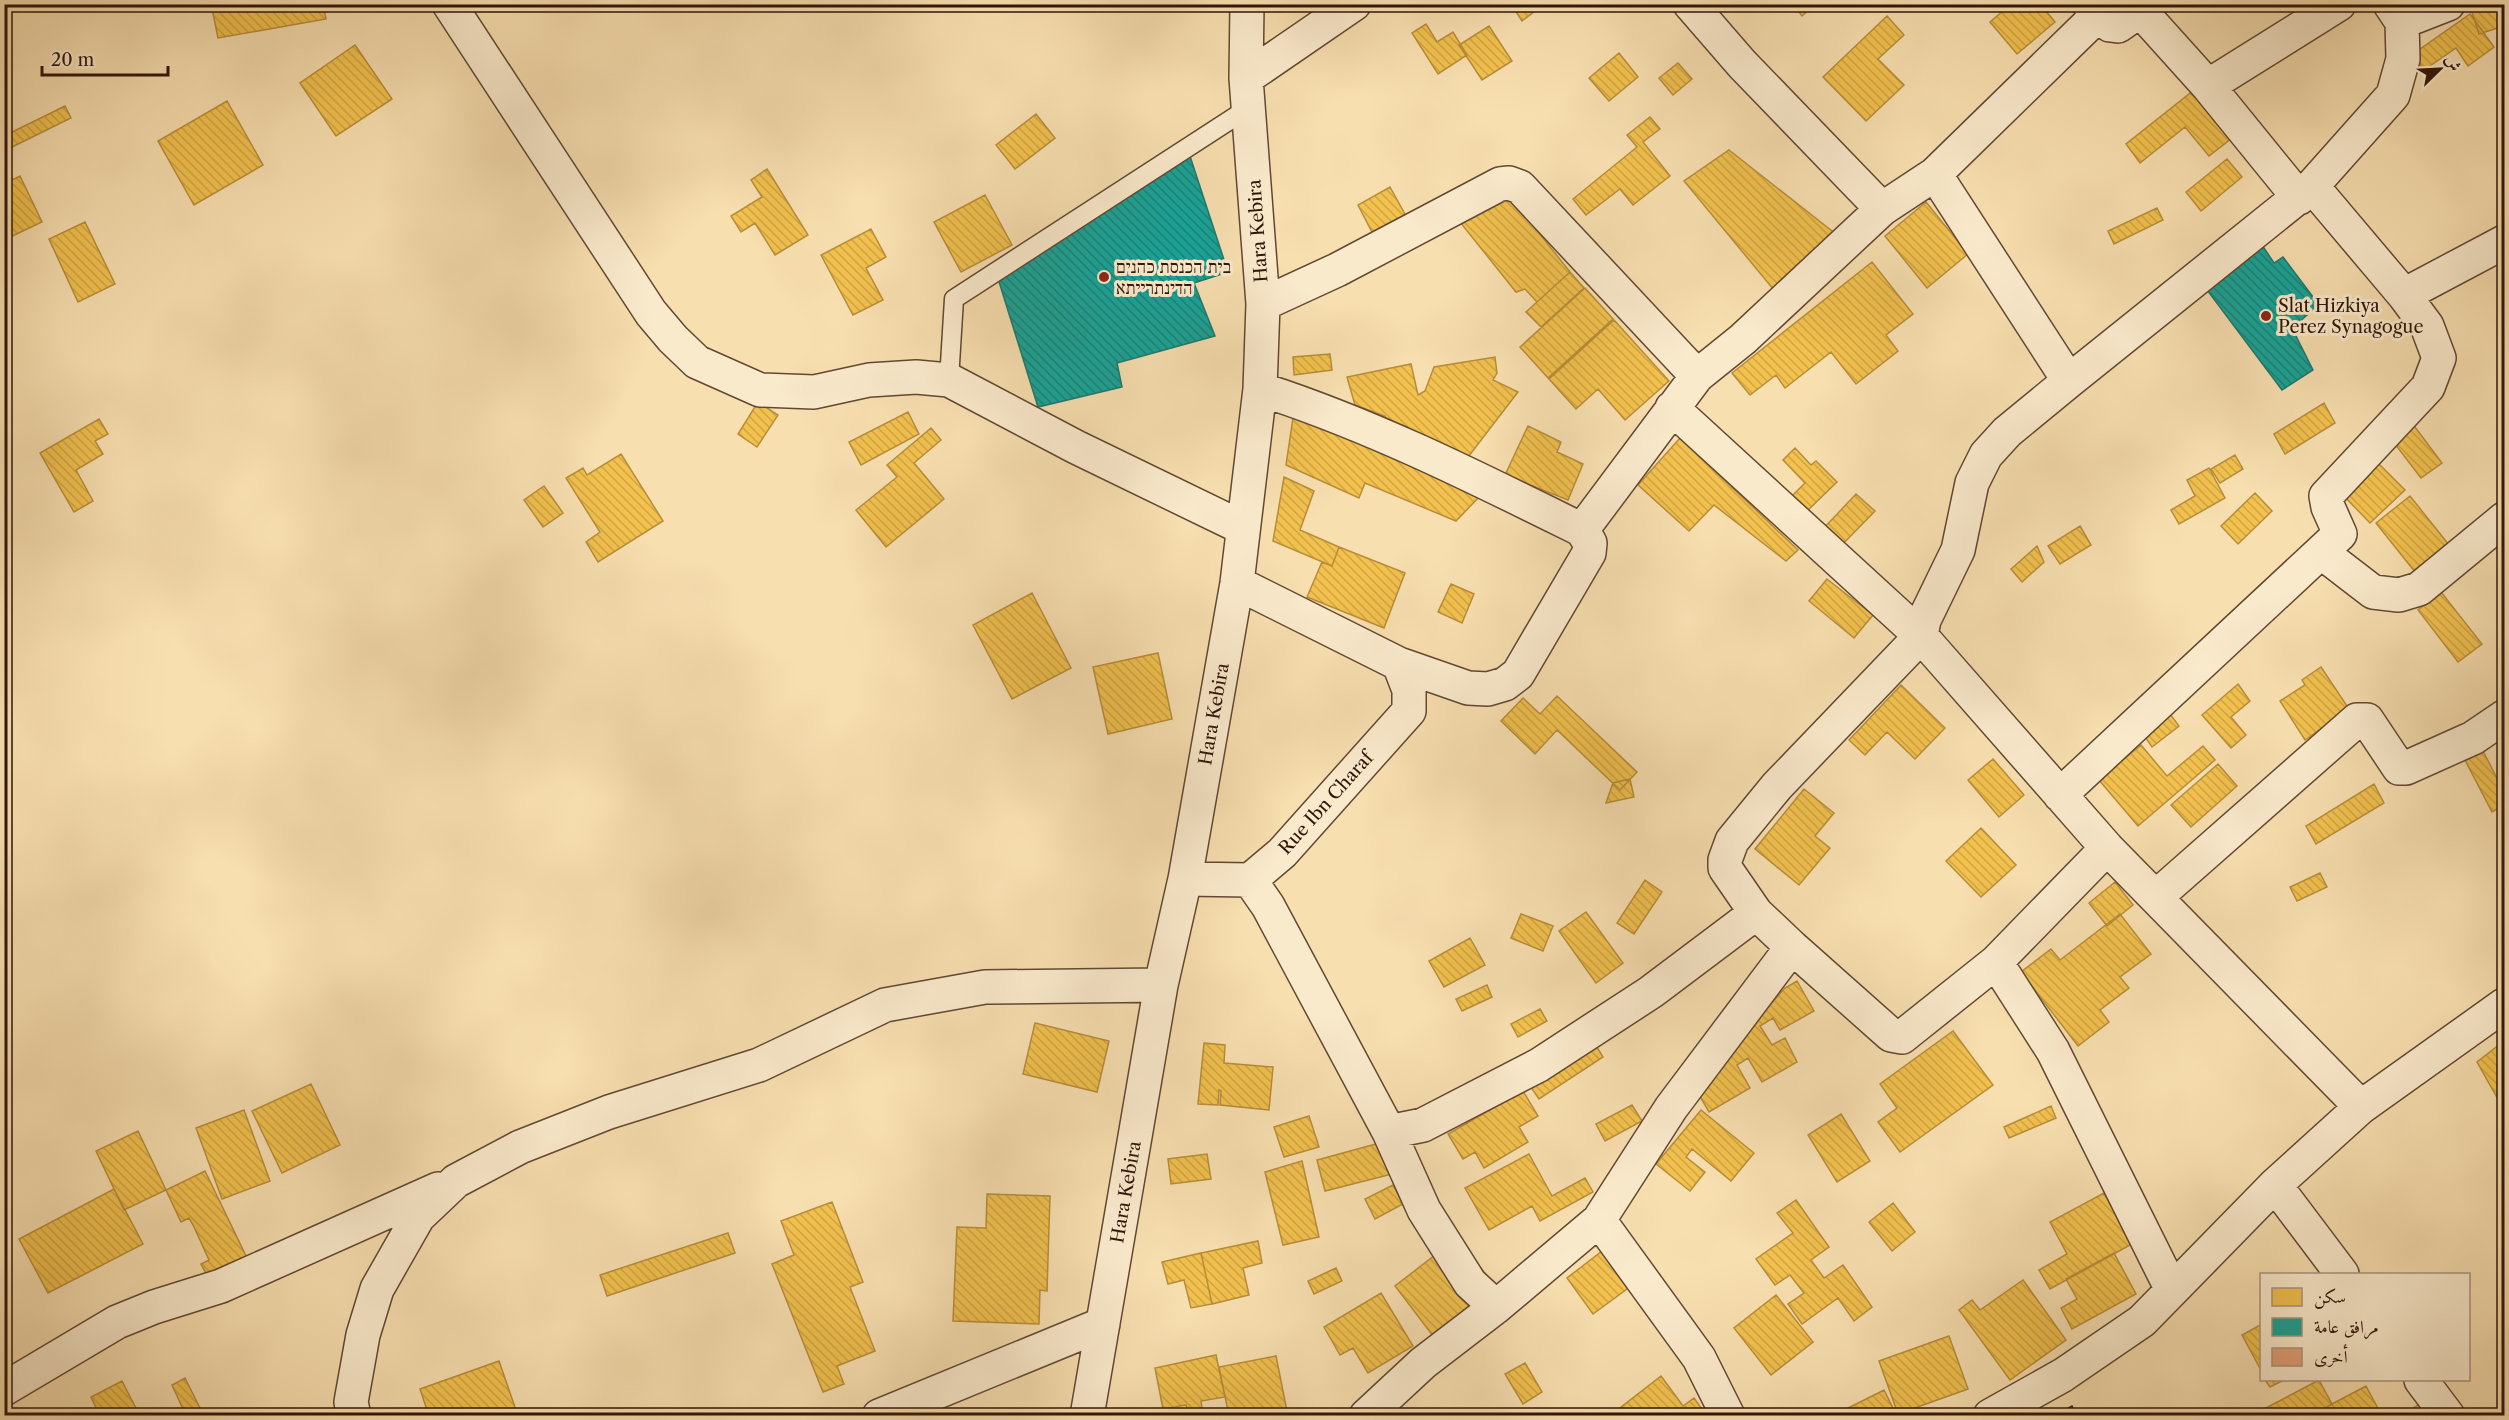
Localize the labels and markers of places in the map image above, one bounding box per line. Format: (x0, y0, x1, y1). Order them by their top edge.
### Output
place label: בית הכנסת כהנים הדינתרייתא (1116, 256, 1231, 299)
marker: בית הכנסת כהנים הדינתרייתא (1097, 270, 1111, 284)
place label: Slat Hizkiya Perez Synagogue (2278, 295, 2424, 338)
marker: Slat Hizkiya Perez Synagogue (2259, 309, 2273, 323)

